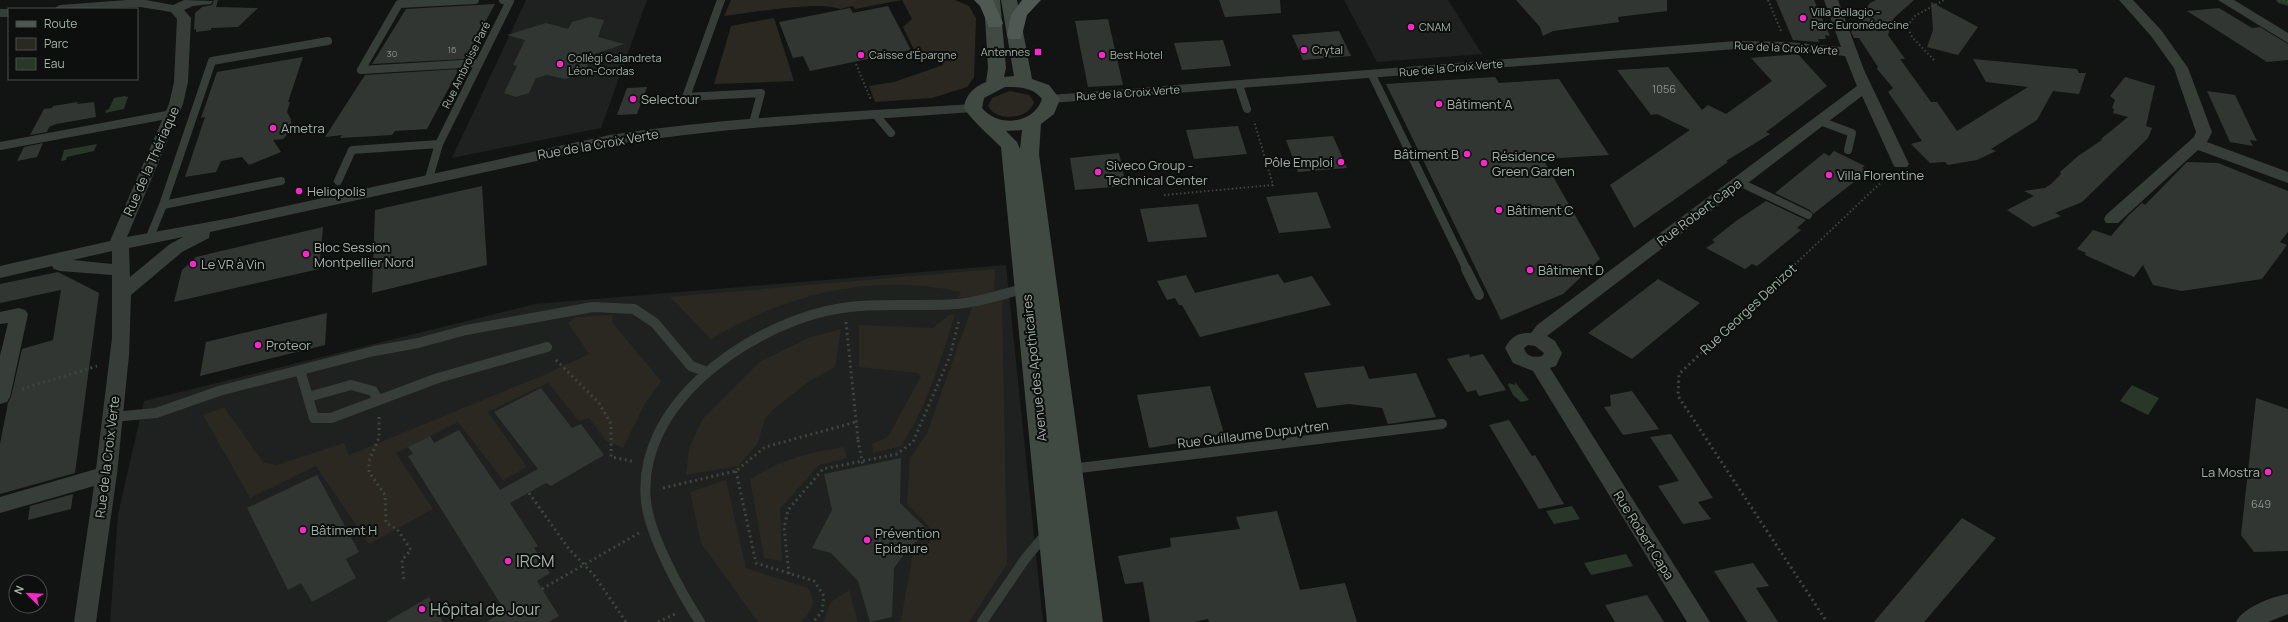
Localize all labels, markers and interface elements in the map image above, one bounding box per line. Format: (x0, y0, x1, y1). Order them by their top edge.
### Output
place label: Villa Bellagio - Parc Euromédecine (1811, 4, 1910, 32)
legend (8, 8, 138, 80)
marker: Villa Bellagio - Parc Euromédecine (1798, 13, 1808, 23)
text: Route (44, 15, 77, 32)
street label: Rue Ambroise Paré (438, 18, 493, 111)
place label: CNAM (1419, 19, 1451, 34)
marker: CNAM (1406, 22, 1416, 32)
text: Parc (44, 35, 69, 52)
street label: Rue de la Croix Verte (1734, 37, 1839, 58)
place label: Crytal (1312, 42, 1343, 57)
house number: 16 (447, 43, 457, 56)
place label: Antennes (981, 44, 1030, 59)
marker: Crytal (1299, 45, 1309, 55)
house number: 30 (387, 47, 397, 60)
place label: Caisse d'Épargne (869, 47, 957, 62)
marker: Antennes (1033, 47, 1043, 57)
place label: Best Hotel (1110, 47, 1163, 62)
place label: Collègi Calandreta Léon-Cordas (568, 50, 662, 78)
marker: Caisse d'Épargne (856, 50, 866, 60)
marker: Best Hotel (1097, 50, 1107, 60)
text: Eau (44, 55, 65, 72)
street label: Rue de la Croix Verte (1399, 55, 1504, 80)
marker: Collègi Calandreta Léon-Cordas (555, 59, 565, 69)
street label: Rue de la Croix Verte (1076, 81, 1181, 104)
house number: 1056 (1652, 81, 1676, 96)
place label: Selectour (641, 90, 700, 108)
marker: Selectour (628, 94, 638, 104)
place label: Bâtiment A (1447, 95, 1513, 113)
marker: Bâtiment A (1434, 99, 1444, 109)
street label: Rue de la Thériaque (119, 103, 183, 219)
place label: Ametra (281, 119, 325, 137)
marker: Ametra (268, 123, 278, 133)
street label: Rue de la Croix Verte (536, 124, 660, 164)
place label: Bâtiment B (1394, 145, 1459, 163)
place label: Résidence Green Garden (1492, 147, 1575, 180)
marker: Bâtiment B (1462, 149, 1472, 159)
place label: Pôle Emploi (1264, 153, 1333, 171)
place label: Siveco Group - Technical Center (1106, 156, 1208, 189)
marker: Pôle Emploi (1336, 157, 1346, 167)
marker: Résidence Green Garden (1479, 158, 1489, 168)
place label: Villa Florentine (1837, 166, 1924, 184)
marker: Siveco Group - Technical Center (1093, 167, 1103, 177)
marker: Villa Florentine (1824, 170, 1834, 180)
street label: Rue Robert Capa (1653, 174, 1745, 250)
place label: Heliopolis (307, 182, 366, 200)
marker: Heliopolis (294, 186, 304, 196)
place label: Bâtiment C (1507, 201, 1574, 219)
marker: Bâtiment C (1494, 205, 1504, 215)
place label: Bloc Session Montpellier Nord (314, 238, 414, 271)
marker: Bloc Session Montpellier Nord (301, 249, 311, 259)
place label: Le VR à Vin (201, 255, 265, 273)
marker: Le VR à Vin (188, 259, 198, 269)
street label: Rue Georges Denizot (1696, 259, 1800, 359)
place label: Bâtiment D (1538, 261, 1604, 279)
marker: Bâtiment D (1525, 265, 1535, 275)
street label: Avenue des Apothicaires (1017, 293, 1051, 442)
place label: Proteor (266, 336, 311, 354)
marker: Proteor (253, 340, 263, 350)
street label: Rue de la Croix Verte (91, 395, 123, 519)
street label: Rue Guillaume Dupuytren (1176, 416, 1330, 452)
place label: La Mostra (2201, 463, 2260, 481)
marker: La Mostra (2263, 467, 2273, 477)
street label: Rue Robert Capa (1610, 487, 1678, 583)
house number: 649 (2251, 496, 2271, 511)
place label: Bâtiment H (311, 521, 377, 539)
place label: Prévention Epidaure (875, 524, 940, 557)
marker: Bâtiment H (298, 525, 308, 535)
marker: Prévention Epidaure (862, 535, 872, 545)
place label: IRCM (516, 550, 555, 572)
marker: IRCM (503, 556, 513, 566)
north arrow (8, 574, 48, 614)
text: N (10, 583, 27, 596)
place label: Hôpital de Jour (430, 598, 540, 620)
marker: Hôpital de Jour (417, 604, 427, 614)

